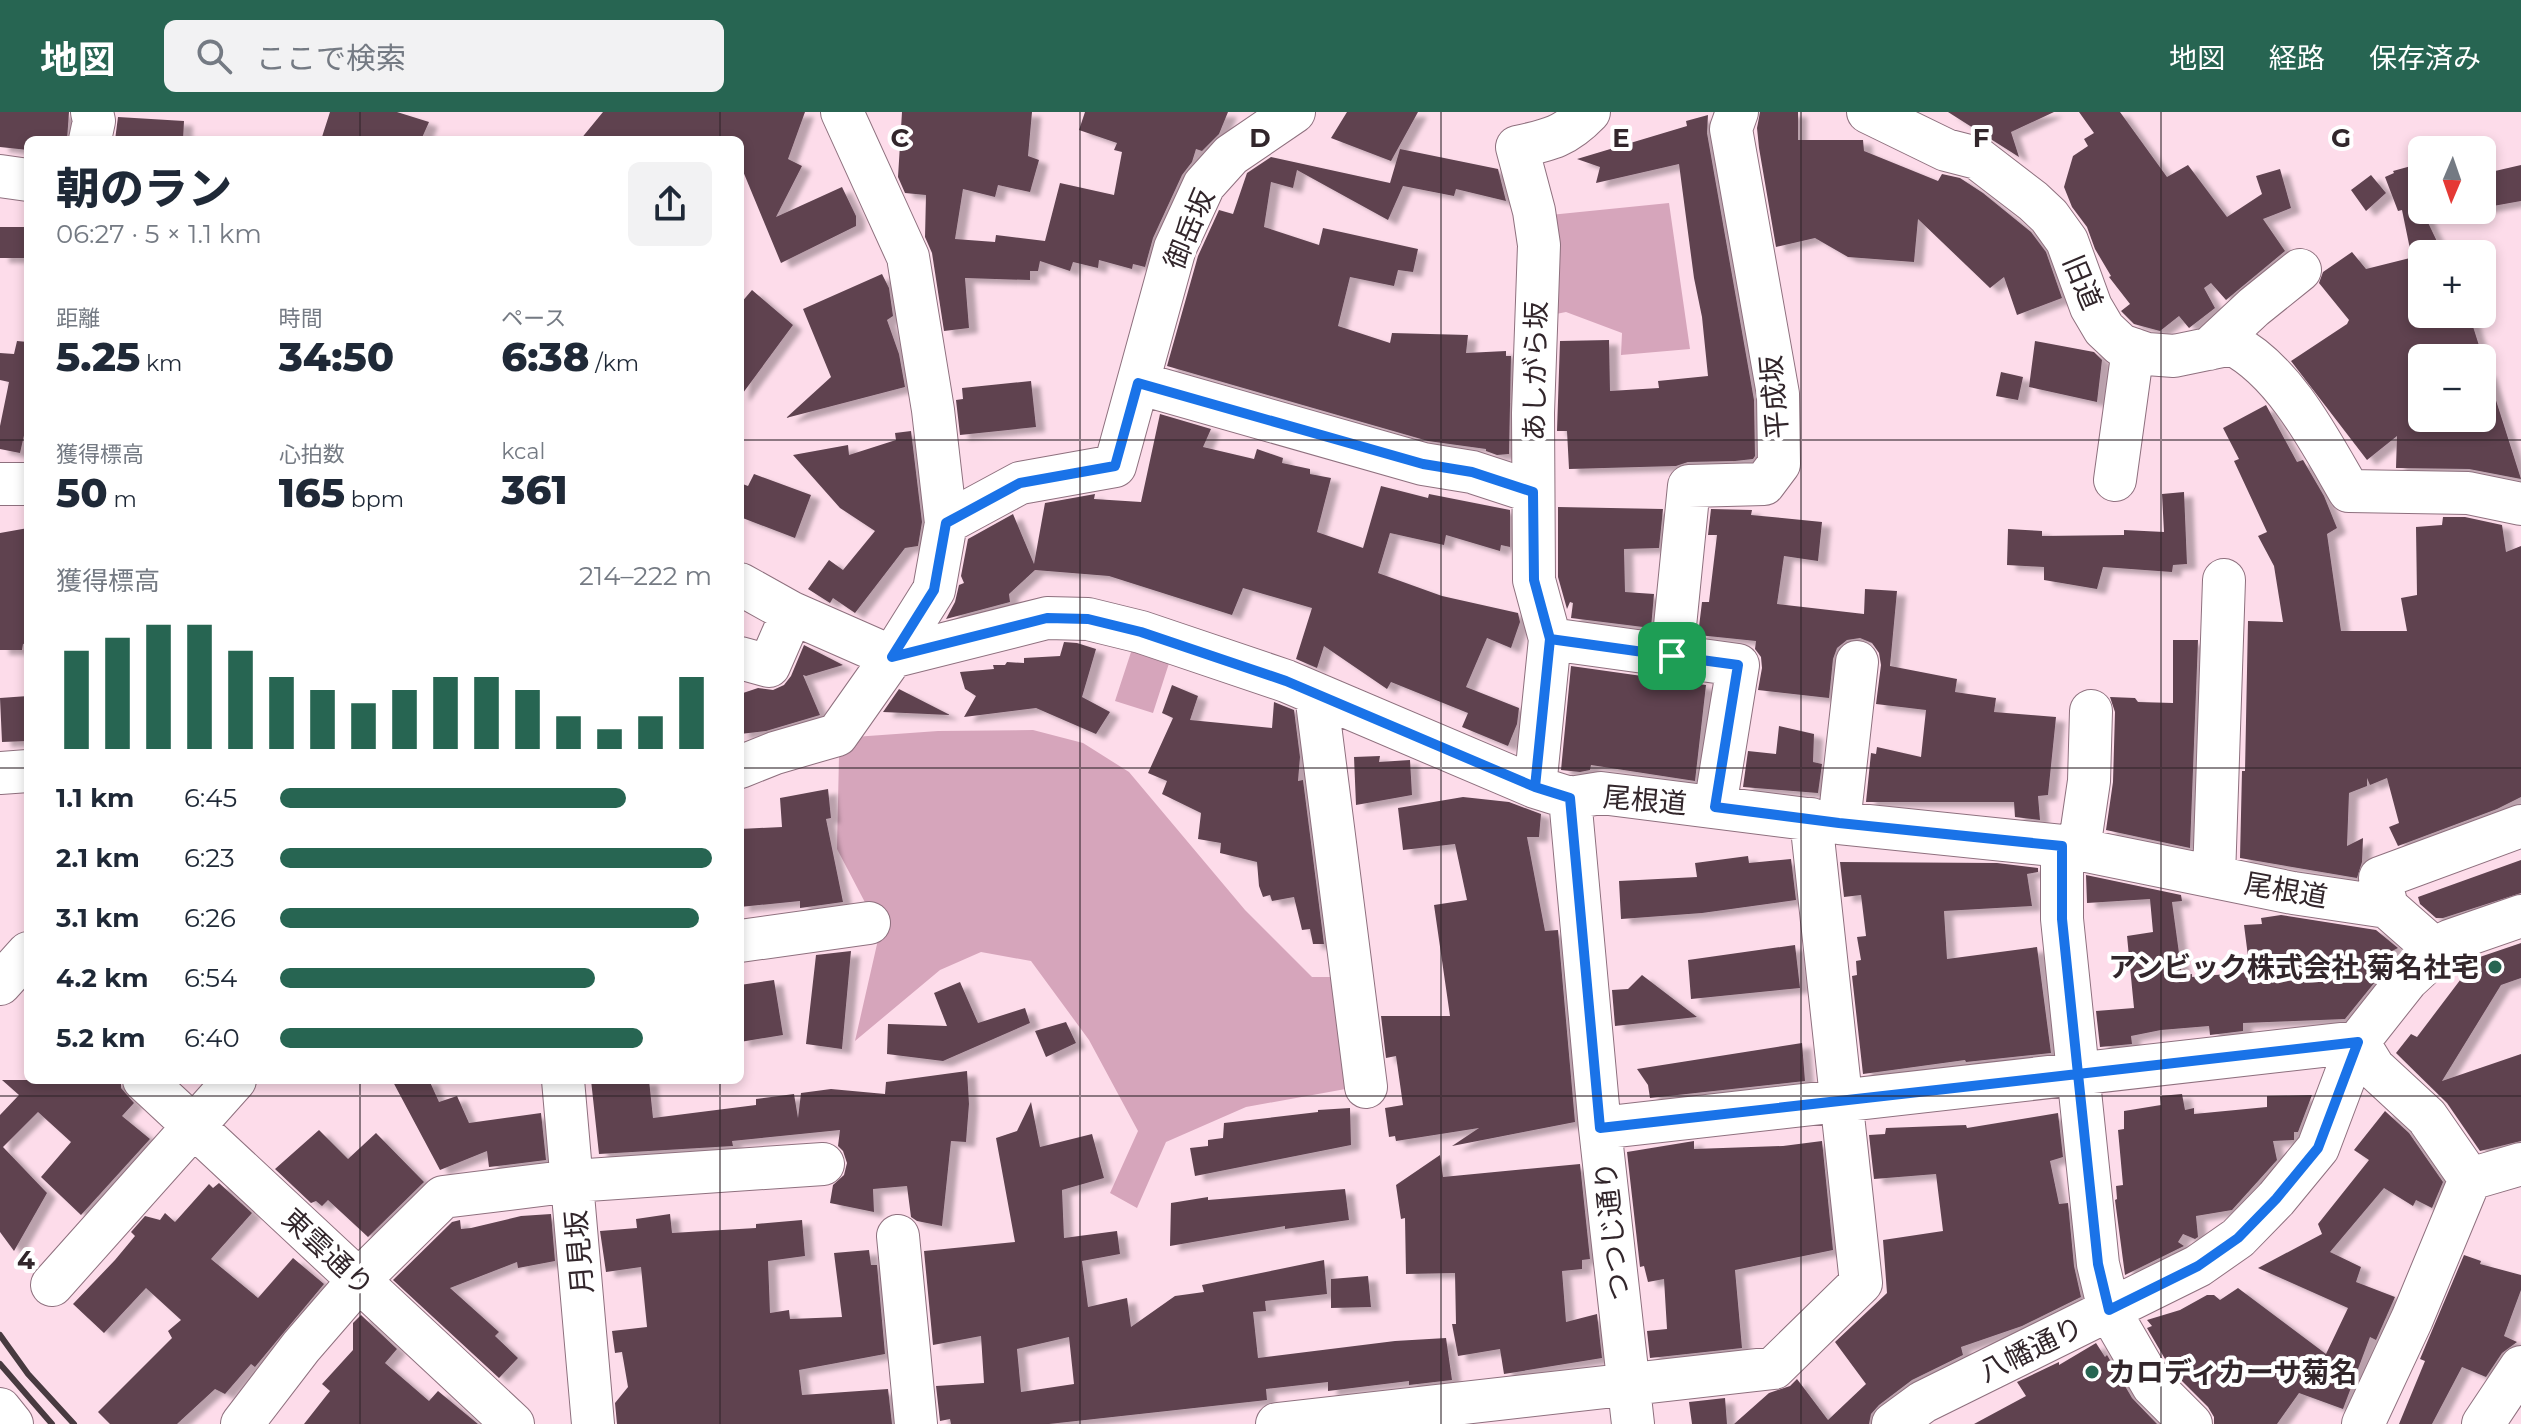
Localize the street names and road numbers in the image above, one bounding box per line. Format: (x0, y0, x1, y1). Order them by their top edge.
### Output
street label: 御岳坂 (1157, 184, 1221, 274)
street label: 旧道 (2056, 250, 2110, 314)
street label: あしがら坂 (1517, 301, 1553, 441)
street label: 平成坂 (1753, 354, 1795, 440)
street label: 尾根道 (1602, 779, 1688, 821)
street label: 尾根道 (2242, 866, 2330, 914)
street label: つつじ通り (1588, 1160, 1636, 1302)
street label: 東雲通り (275, 1201, 381, 1303)
street label: 月見坂 (558, 1209, 600, 1295)
street label: 八幡通り (1973, 1309, 2089, 1389)

